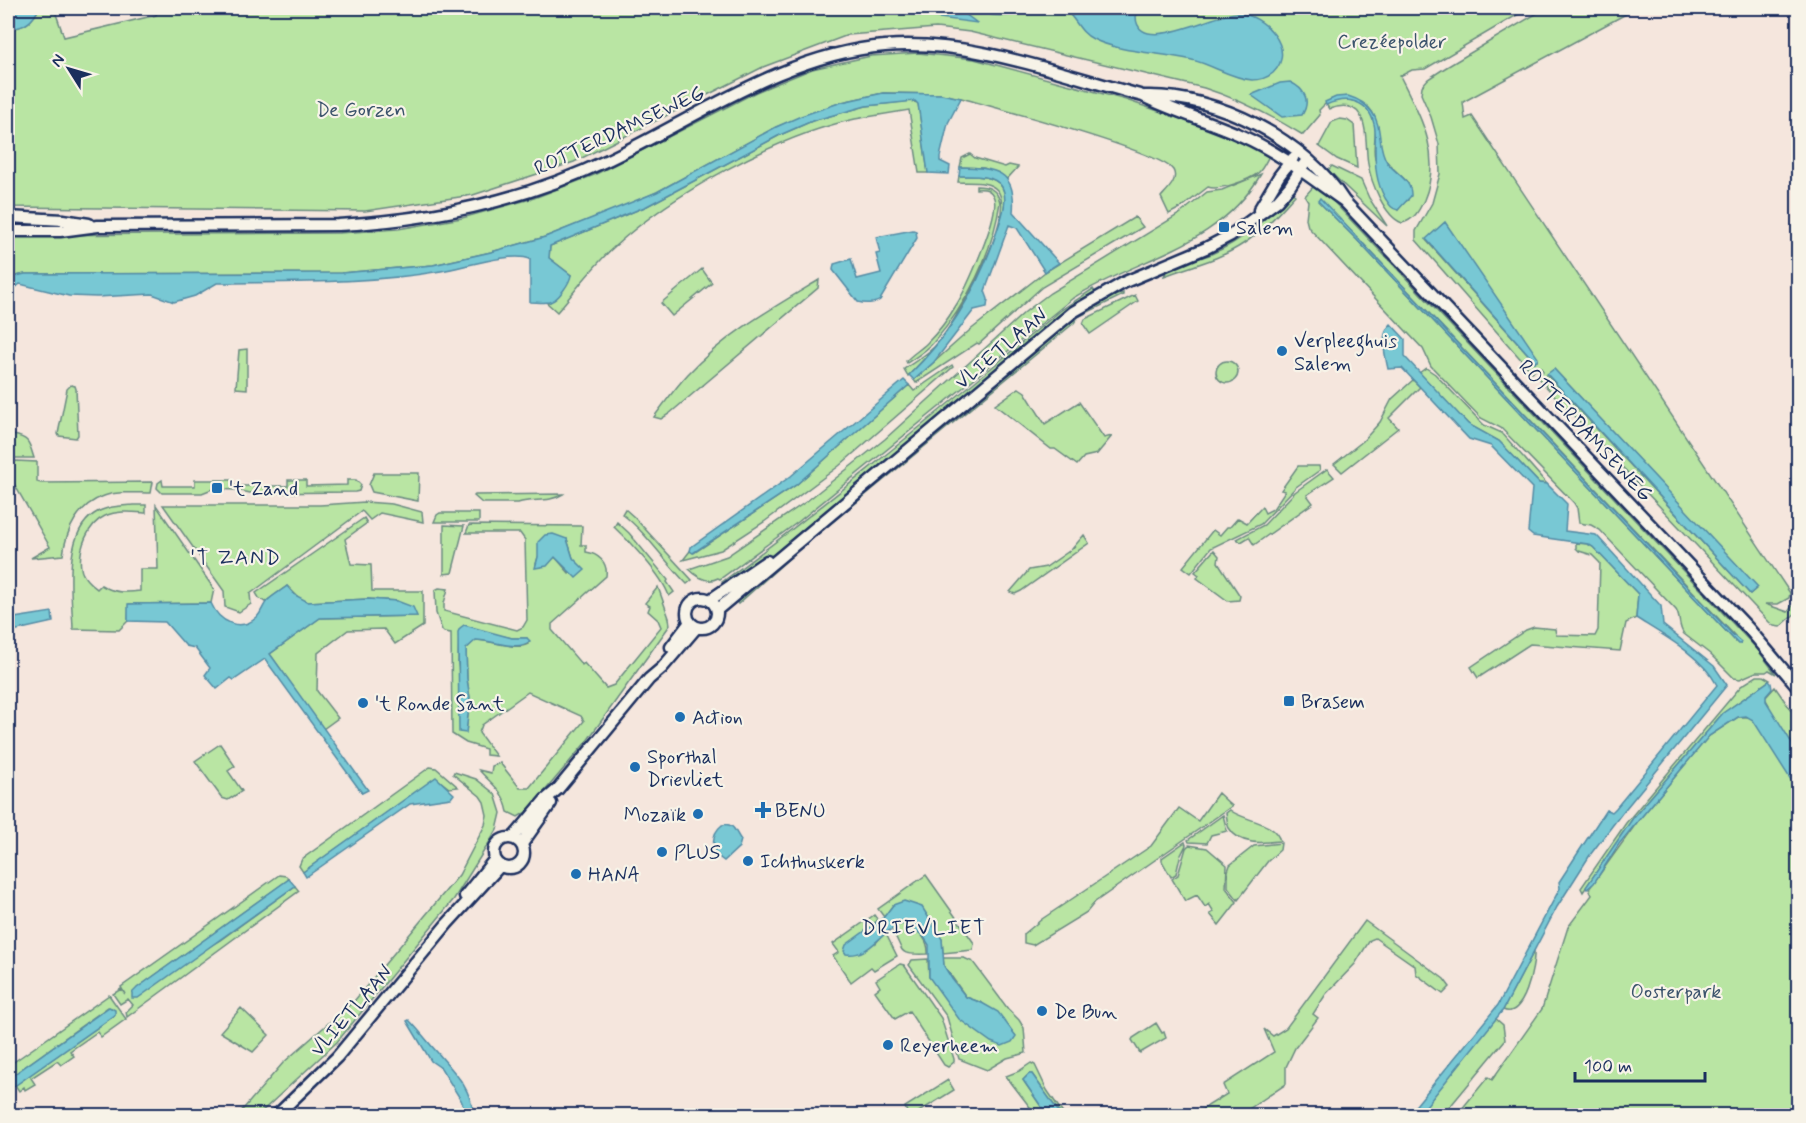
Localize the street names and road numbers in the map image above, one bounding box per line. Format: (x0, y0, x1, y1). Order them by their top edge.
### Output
street label: ROTTERDAMSEWEG (530, 80, 709, 183)
street label: VLIETLAAN (950, 302, 1054, 396)
street label: ROTTERDAMSEWEG (1512, 354, 1658, 508)
street label: VLIETLAAN (305, 959, 400, 1063)

